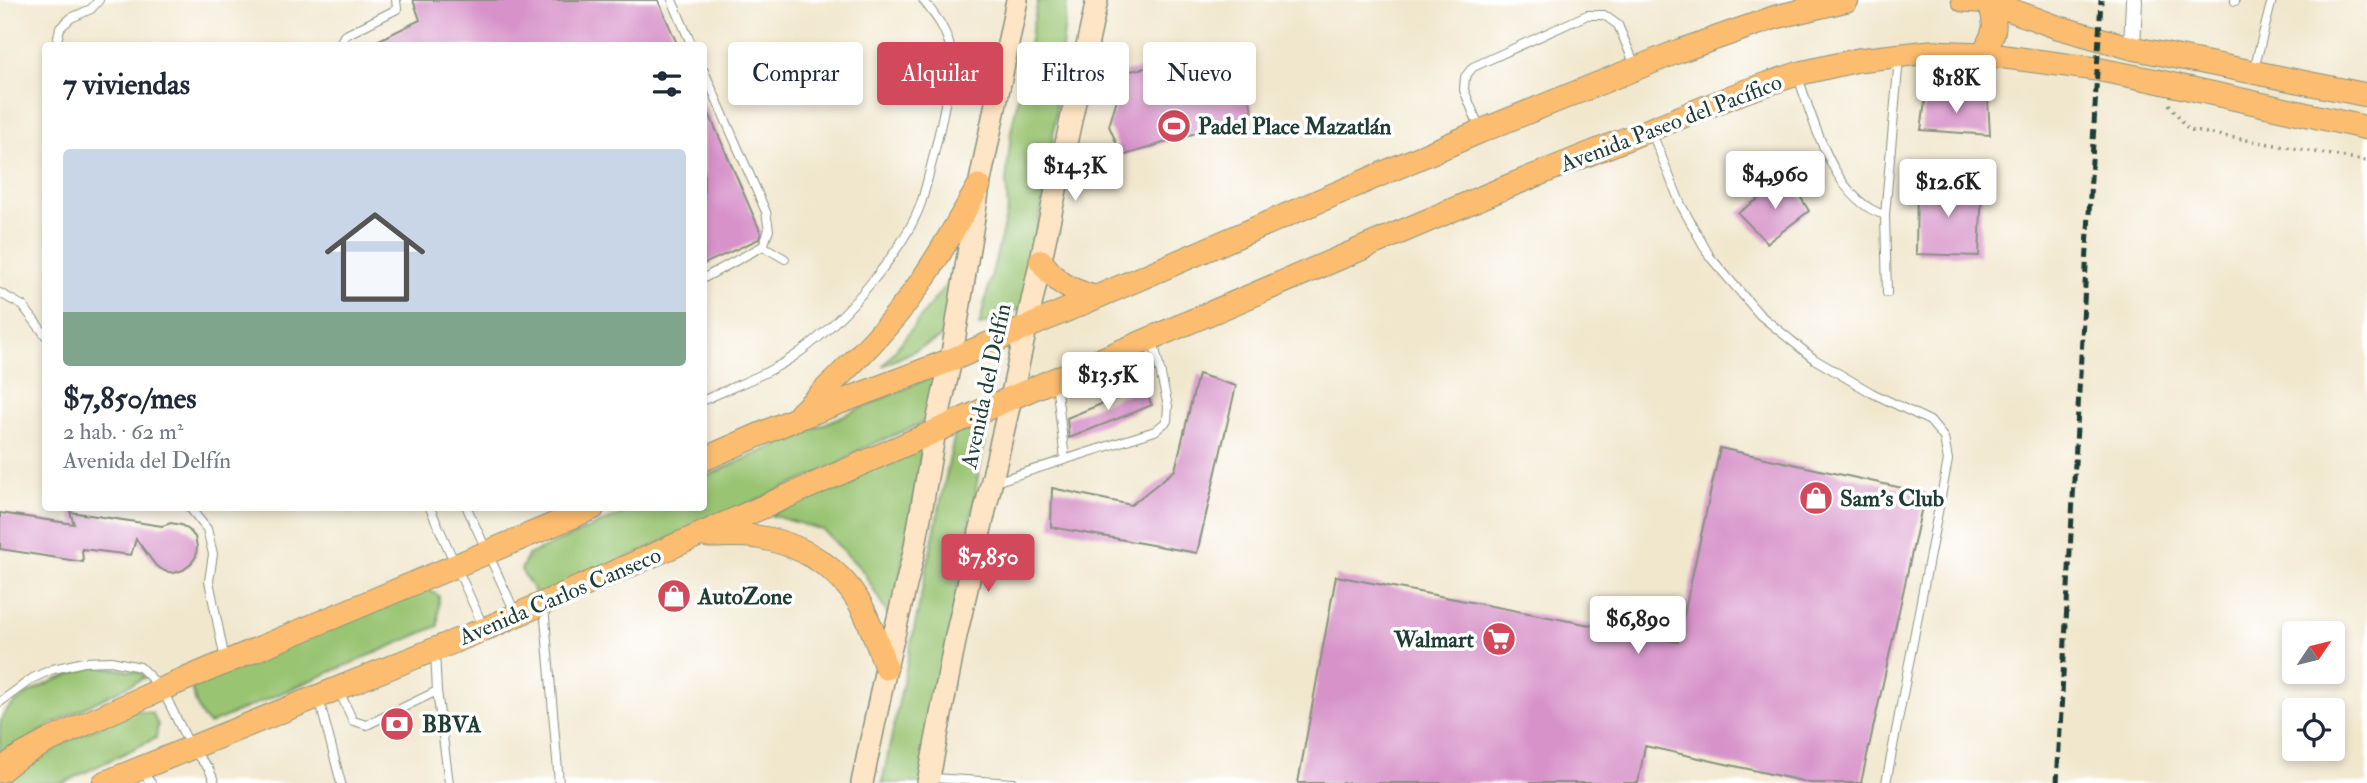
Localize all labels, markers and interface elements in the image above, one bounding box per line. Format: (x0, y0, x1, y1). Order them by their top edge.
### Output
chip: Comprar (728, 42, 863, 105)
chip: Alquilar (877, 42, 1003, 105)
chip: Filtros (1017, 42, 1129, 105)
chip: Nuevo (1143, 42, 1256, 105)
pin: $18K (1915, 55, 1997, 115)
text: $18K (1932, 63, 1980, 92)
icon: filters (648, 65, 686, 103)
text: 7 viviendas (63, 66, 190, 103)
street label: Avenida Paseo del Pacífico (1555, 67, 1786, 179)
sports icon: Padel Place Mazatlán (1155, 107, 1193, 145)
place label: Padel Place Mazatlán (1198, 112, 1392, 141)
pin: $14.3K (1018, 144, 1132, 203)
text: $14.3K (1043, 151, 1107, 180)
pin: $4,960 (1718, 152, 1832, 211)
text: $4,960 (1742, 159, 1808, 188)
pin: $12.6K (1891, 160, 2005, 219)
text: $12.6K (1915, 167, 1981, 196)
icon: home (312, 194, 438, 320)
street label: Avenida del Delfín (954, 301, 1018, 472)
pin: $13.5K (1051, 352, 1165, 412)
text: $13.5K (1078, 360, 1138, 389)
text: $7,850/mes (63, 380, 196, 417)
text: 2 hab. · 62 m² (63, 417, 183, 446)
text: Avenida del Delfín (63, 446, 231, 475)
shop icon: Sam's Club (1797, 479, 1835, 517)
place label: Sam's Club (1840, 484, 1944, 513)
pin: $7,850 (931, 534, 1045, 594)
street label: Avenida Carlos Canseco (454, 540, 666, 652)
text: $7,850 (957, 542, 1019, 571)
shop icon: AutoZone (655, 577, 693, 615)
place label: AutoZone (697, 582, 792, 611)
pin: $6,890 (1581, 596, 1695, 656)
text: $6,890 (1606, 604, 1670, 633)
supermarket icon: Walmart (1480, 620, 1518, 658)
north arrow (2282, 621, 2345, 684)
map controls (2282, 621, 2345, 761)
place label: Walmart (1393, 625, 1475, 654)
button: locate (2282, 698, 2345, 761)
bank icon: BBVA (378, 705, 416, 743)
place label: BBVA (422, 710, 482, 739)

